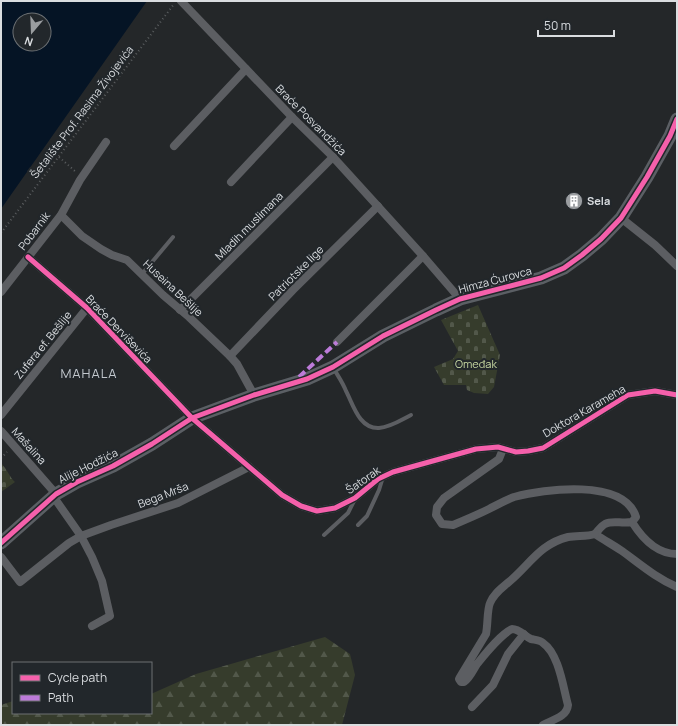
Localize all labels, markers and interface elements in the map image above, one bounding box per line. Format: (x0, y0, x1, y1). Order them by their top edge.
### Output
north arrow (12, 12, 52, 52)
scale bar (538, 12, 614, 38)
text: 50 m (544, 17, 571, 34)
text: N (22, 34, 35, 50)
street label: Šetalište Prof. Rasima Živojevića (27, 42, 136, 181)
street label: Braće Posvandžića (273, 81, 350, 158)
street label: Mladih muslimana (211, 188, 286, 263)
building icon: Sela (564, 191, 584, 211)
place label: Sela (587, 193, 610, 208)
street label: Pobarnik (14, 208, 53, 253)
street label: Patriotske lige (265, 241, 327, 303)
street label: Huseina Bešlije (140, 256, 207, 320)
street label: Himza Ćurovca (457, 263, 533, 297)
street label: Braće Derviševića (83, 291, 156, 366)
street label: Zufera ef. Bešlije (11, 307, 75, 382)
park label: Omeđak (455, 356, 497, 371)
district label: MAHALA (60, 364, 118, 382)
street label: Doktora Karameha (540, 381, 628, 440)
street label: Mašalina (9, 424, 50, 467)
street label: Alije Hodžića (55, 445, 120, 486)
street label: Šatorak (342, 462, 383, 497)
street label: Bega Mrša (135, 478, 190, 511)
legend (12, 662, 152, 714)
text: Cycle path (48, 669, 107, 686)
text: Path (48, 689, 74, 706)

